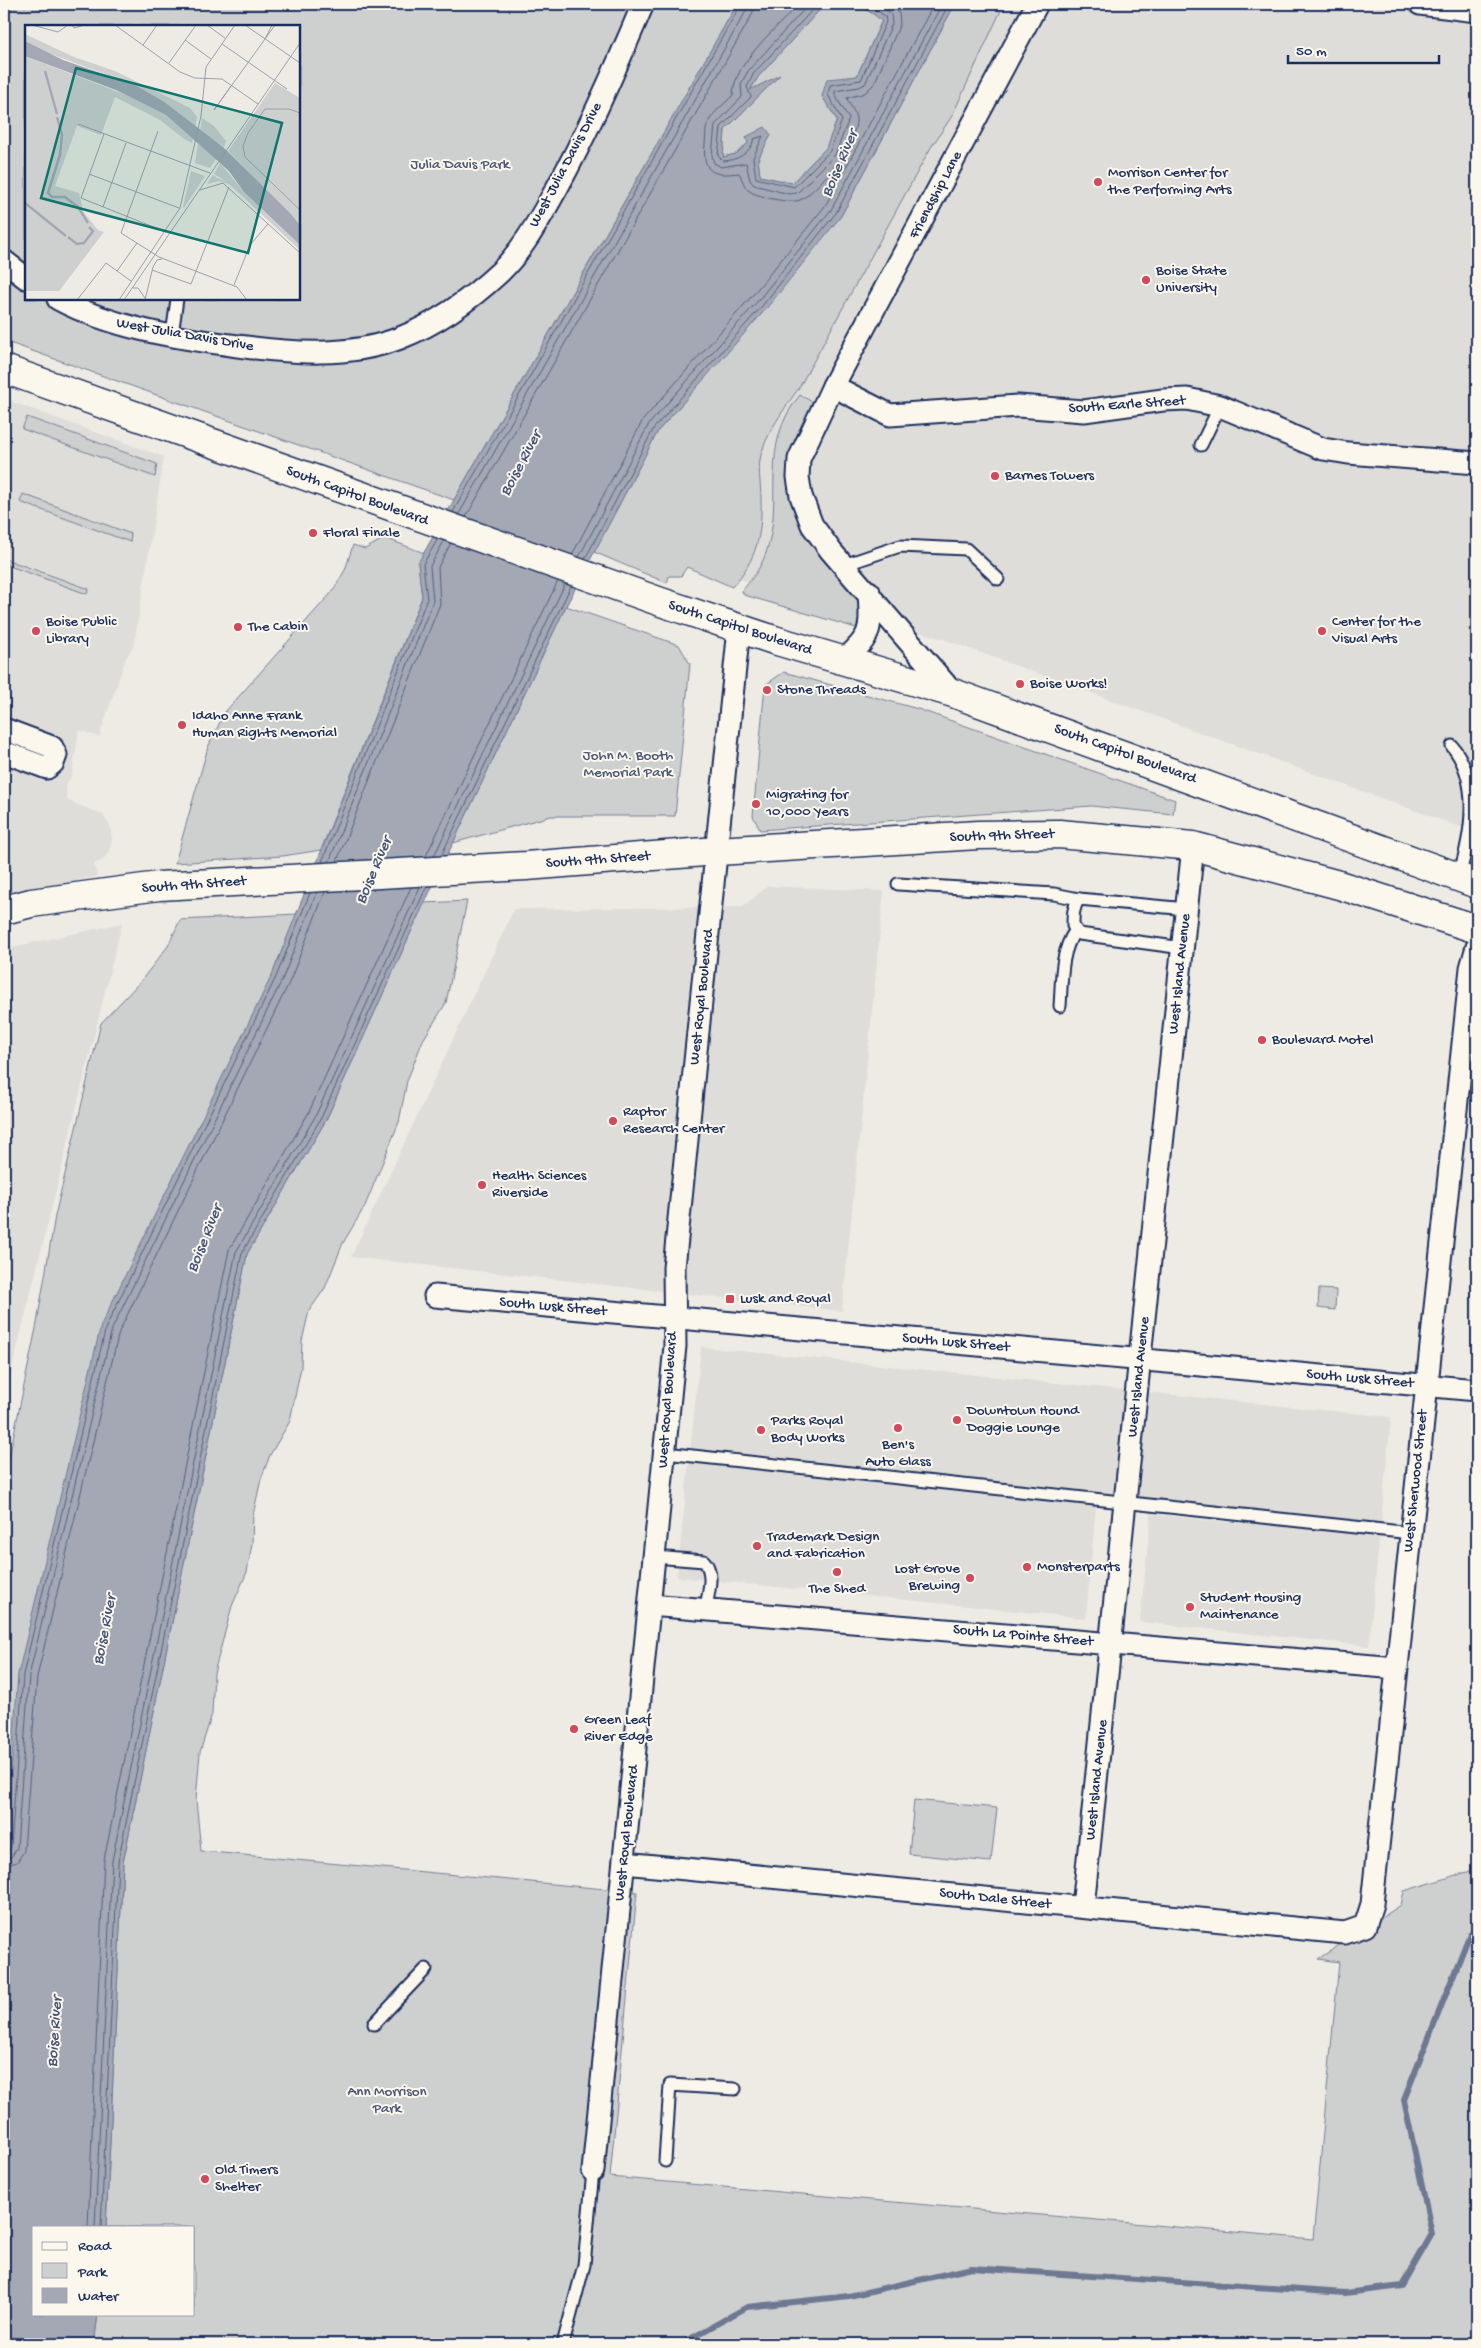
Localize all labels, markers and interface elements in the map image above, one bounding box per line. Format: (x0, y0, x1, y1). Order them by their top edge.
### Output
inset map (25, 25, 300, 300)
scale bar (1288, 32, 1440, 64)
text: 50 m (1296, 43, 1327, 61)
street label: West Julia Davis Drive (525, 99, 607, 231)
water label: Boise River (818, 125, 865, 200)
street label: Friendship Lane (905, 148, 967, 243)
park label: Julia Davis Park (410, 156, 511, 174)
place label: Morrison Center for the Performing Arts (1107, 164, 1232, 199)
marker: Morrison Center for the Performing Arts (1092, 176, 1104, 188)
place label: Boise State University (1155, 262, 1227, 297)
marker: Boise State University (1140, 274, 1152, 286)
street label: West Julia Davis Drive (115, 314, 255, 356)
street label: South Earle Street (1068, 392, 1188, 418)
water label: Boise River (497, 425, 549, 500)
street label: South Capitol Boulevard (283, 462, 432, 531)
place label: Barnes Towers (1004, 467, 1094, 485)
marker: Barnes Towers (989, 470, 1001, 482)
place label: Floral Finale (322, 524, 400, 542)
marker: Floral Finale (307, 527, 319, 539)
street label: South Capitol Boulevard (666, 596, 815, 660)
place label: Boise Public Library (45, 613, 117, 648)
place label: Center for the Visual Arts (1331, 613, 1421, 648)
place label: The Cabin (247, 618, 308, 636)
marker: The Cabin (232, 621, 244, 633)
marker: Boise Public Library (30, 625, 42, 637)
marker: Center for the Visual Arts (1316, 625, 1328, 637)
place label: Boise Works! (1029, 675, 1107, 693)
marker: Boise Works! (1014, 678, 1026, 690)
place label: Stone Threads (777, 681, 866, 699)
marker: Stone Threads (761, 684, 773, 696)
place label: Idaho Anne Frank Human Rights Memorial (192, 707, 337, 742)
marker: Idaho Anne Frank Human Rights Memorial (176, 719, 188, 731)
street label: South Capitol Boulevard (1051, 720, 1200, 789)
park label: John M. Booth Memorial Park (583, 747, 674, 782)
place label: Migrating for 10,000 Years (765, 786, 850, 821)
marker: Migrating for 10,000 Years (750, 798, 762, 810)
street label: South 9th Street (949, 825, 1057, 847)
water label: Boise River (352, 832, 399, 907)
street label: South 9th Street (545, 847, 653, 873)
street label: South 9th Street (141, 872, 249, 898)
street label: West Island Avenue (1165, 913, 1195, 1035)
street label: West Royal Boulevard (686, 927, 718, 1066)
place label: Boulevard Motel (1271, 1031, 1374, 1049)
marker: Boulevard Motel (1256, 1034, 1268, 1046)
place label: Raptor Research Center (623, 1103, 726, 1138)
marker: Raptor Research Center (607, 1115, 619, 1127)
place label: Health Sciences Riverside (492, 1167, 587, 1202)
marker: Health Sciences Riverside (476, 1179, 488, 1191)
water label: Boise River (184, 1200, 229, 1275)
place label: Lusk and Royal (740, 1290, 831, 1308)
street label: South Lusk Street (499, 1293, 609, 1321)
marker: Lusk and Royal (724, 1293, 736, 1305)
street label: West Island Avenue (1124, 1316, 1154, 1438)
street label: South Lusk Street (902, 1329, 1012, 1357)
street label: West Royal Boulevard (654, 1330, 682, 1469)
street label: South Lusk Street (1306, 1365, 1416, 1393)
place label: Downtown Hound Doggie Lounge (966, 1402, 1080, 1437)
street label: West Sherwood Street (1400, 1407, 1433, 1553)
place label: Parks Royal Body Works (770, 1412, 845, 1447)
marker: Downtown Hound Doggie Lounge (951, 1414, 963, 1426)
marker: Ben's Auto Glass (892, 1422, 904, 1434)
marker: Parks Royal Body Works (755, 1424, 767, 1436)
place label: Ben's Auto Glass (865, 1436, 931, 1471)
place label: Trademark Design and Fabrication (766, 1528, 879, 1563)
marker: Trademark Design and Fabrication (751, 1540, 763, 1552)
place label: Monsterparts (1037, 1558, 1120, 1576)
place label: Lost Grove Brewing (895, 1560, 960, 1595)
marker: Monsterparts (1021, 1561, 1033, 1573)
marker: The Shed (831, 1566, 843, 1578)
marker: Lost Grove Brewing (964, 1572, 976, 1584)
place label: The Shed (808, 1580, 867, 1598)
place label: Student Housing Maintenance (1200, 1589, 1301, 1624)
water label: Boise River (90, 1590, 123, 1667)
marker: Student Housing Maintenance (1184, 1601, 1196, 1613)
street label: South La Pointe Street (952, 1621, 1096, 1651)
place label: Green Leaf River Edge (584, 1711, 653, 1746)
street label: West Island Avenue (1082, 1719, 1112, 1841)
marker: Green Leaf River Edge (568, 1723, 580, 1735)
street label: West Royal Boulevard (611, 1763, 643, 1902)
street label: South Dale Street (938, 1884, 1054, 1914)
water label: Boise River (44, 1993, 68, 2068)
park label: Ann Morrison Park (347, 2083, 427, 2118)
place label: Old Timers Shelter (215, 2161, 278, 2196)
marker: Old Timers Shelter (199, 2173, 211, 2185)
legend (32, 2226, 195, 2316)
text: Road (78, 2238, 112, 2256)
text: Park (77, 2264, 108, 2282)
text: Water (78, 2288, 120, 2306)

